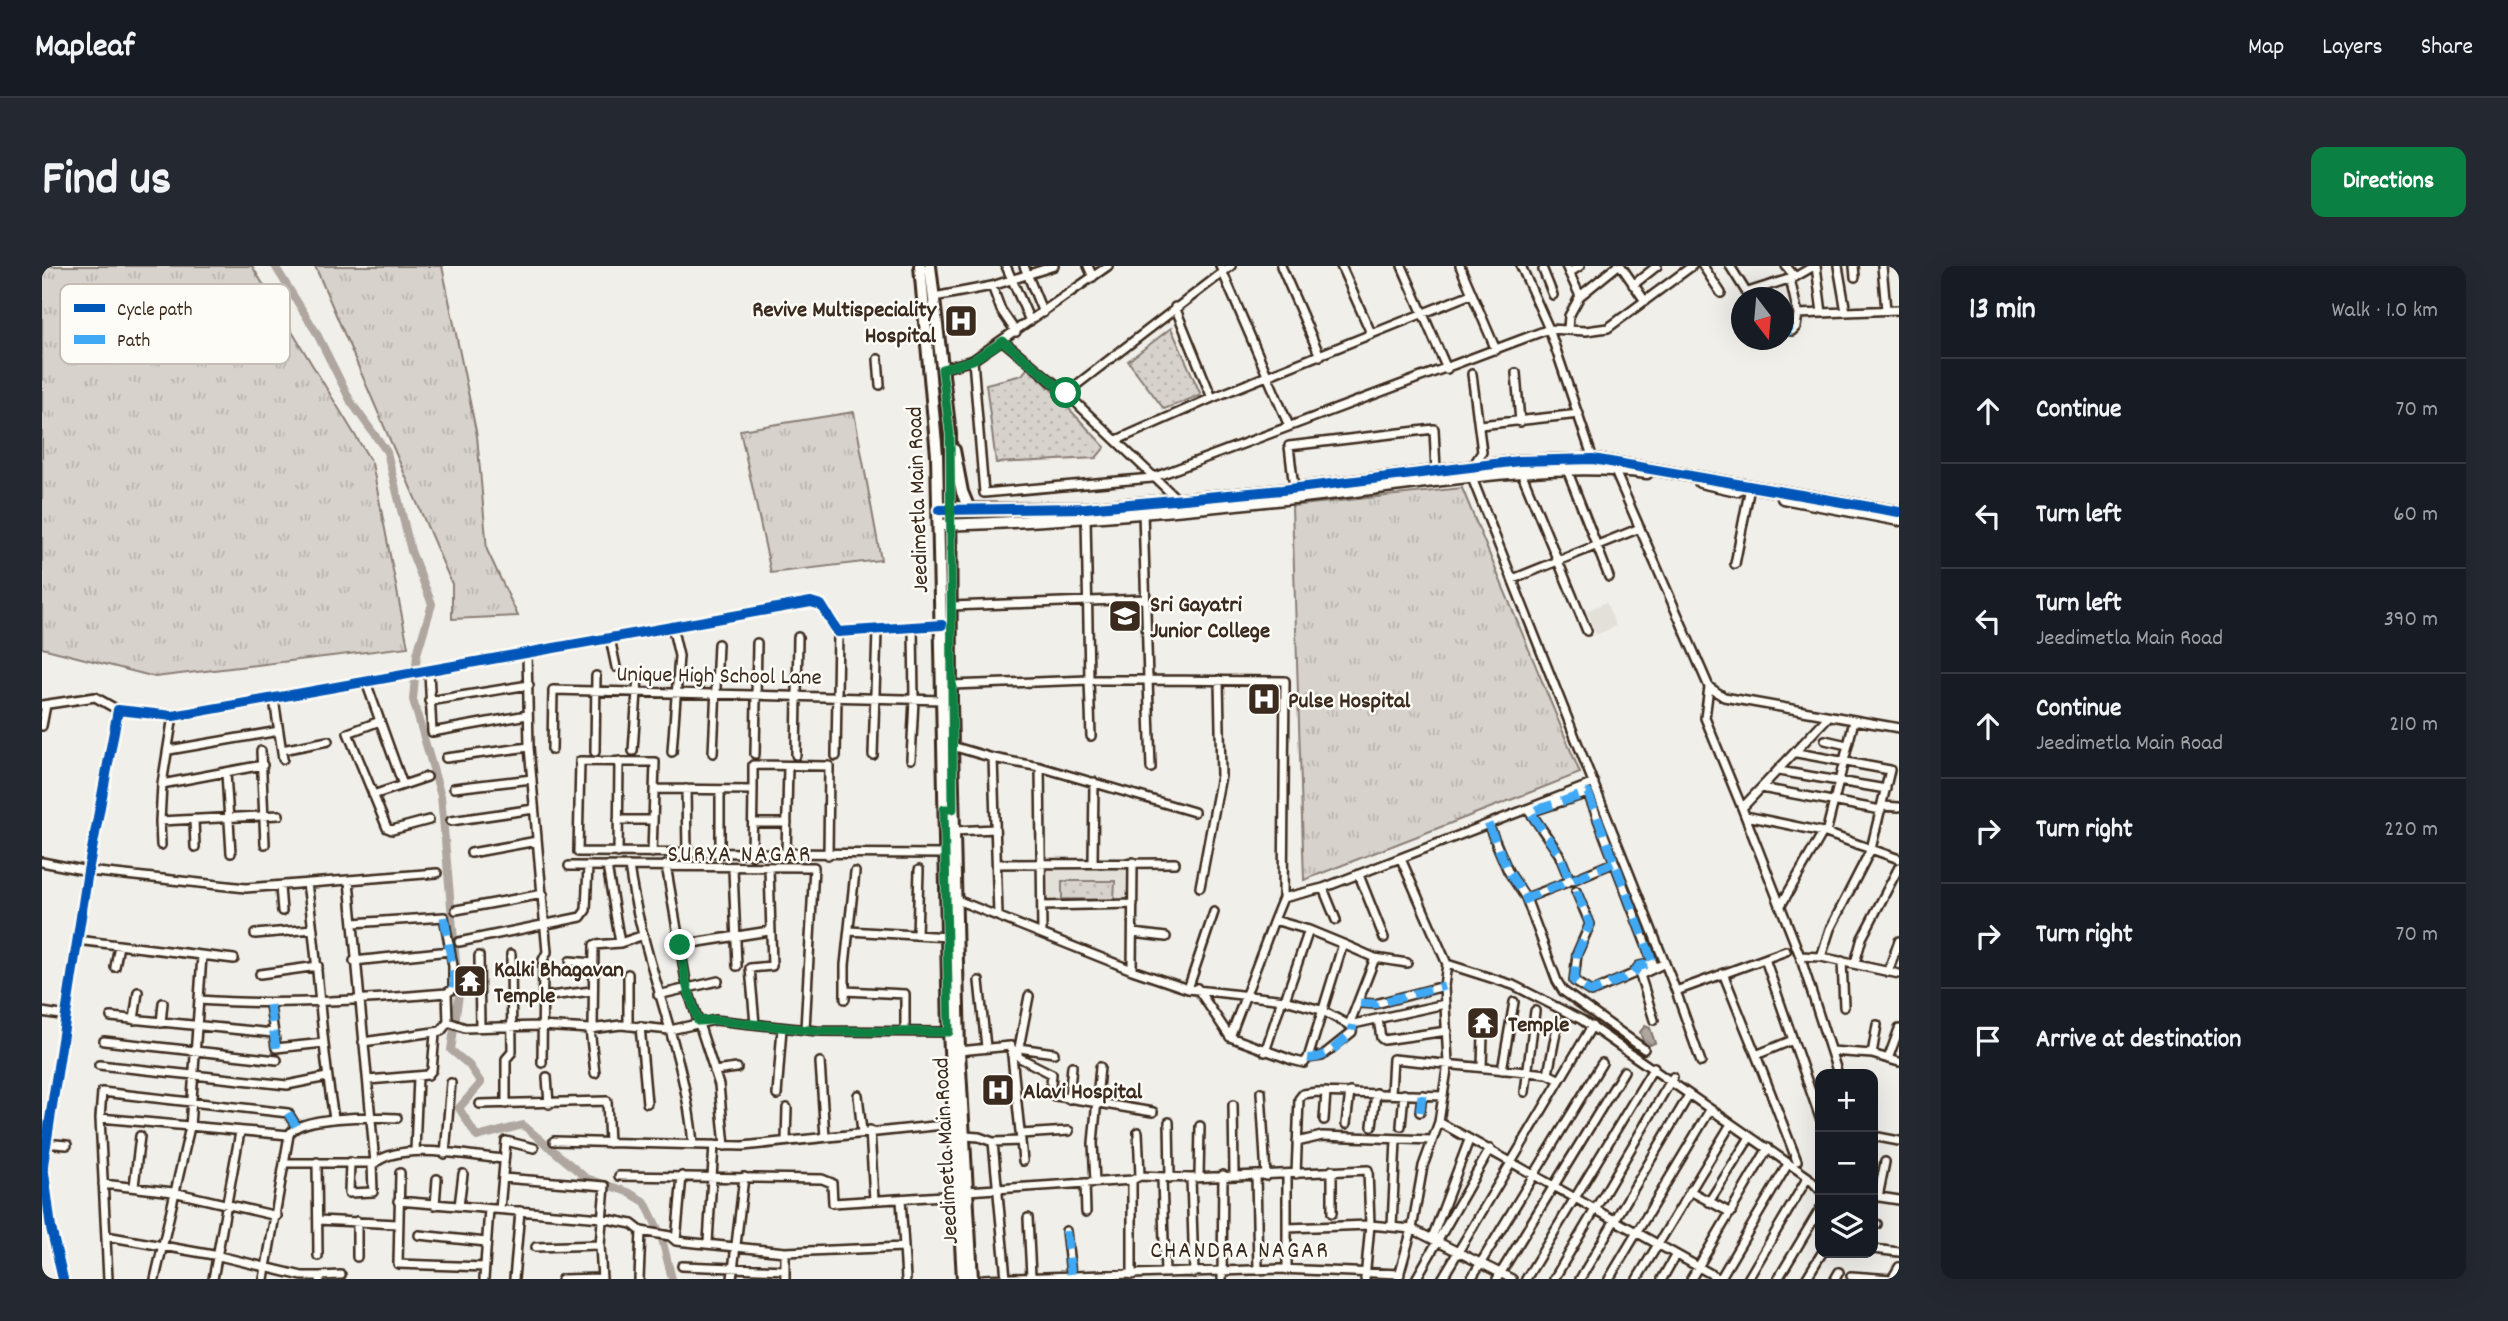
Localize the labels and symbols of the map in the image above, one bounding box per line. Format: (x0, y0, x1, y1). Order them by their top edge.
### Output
legend (60, 284, 290, 364)
north arrow (1731, 287, 1794, 350)
place label: Revive Multispeciality Hospital (752, 295, 938, 354)
text: Cycle path (117, 298, 192, 325)
hospital icon: Revive Multispeciality Hospital (942, 302, 980, 340)
text: Path (117, 329, 150, 356)
route start (1050, 377, 1081, 408)
street label: Jeedimetla Main Road (900, 406, 939, 594)
place label: Sri Gayatri Junior College (1150, 590, 1270, 649)
school or university icon: Sri Gayatri Junior College (1106, 597, 1144, 635)
street label: Unique High School Lane (616, 659, 822, 696)
hospital icon: Pulse Hospital (1245, 680, 1283, 718)
place label: Pulse Hospital (1288, 686, 1411, 719)
district label: SURYA NAGAR (667, 839, 813, 873)
route end (664, 929, 695, 960)
place label: Kalki Bhagavan Temple (494, 955, 624, 1014)
temple icon: Kalki Bhagavan Temple (451, 962, 489, 1000)
temple icon: Temple (1464, 1004, 1502, 1042)
place label: Temple (1508, 1010, 1569, 1043)
street label: Jeedimetla Main Road (926, 1057, 969, 1245)
hospital icon: Alavi Hospital (979, 1071, 1017, 1109)
place label: Alavi Hospital (1023, 1077, 1143, 1110)
district label: CHANDRA NAGAR (1150, 1235, 1330, 1269)

